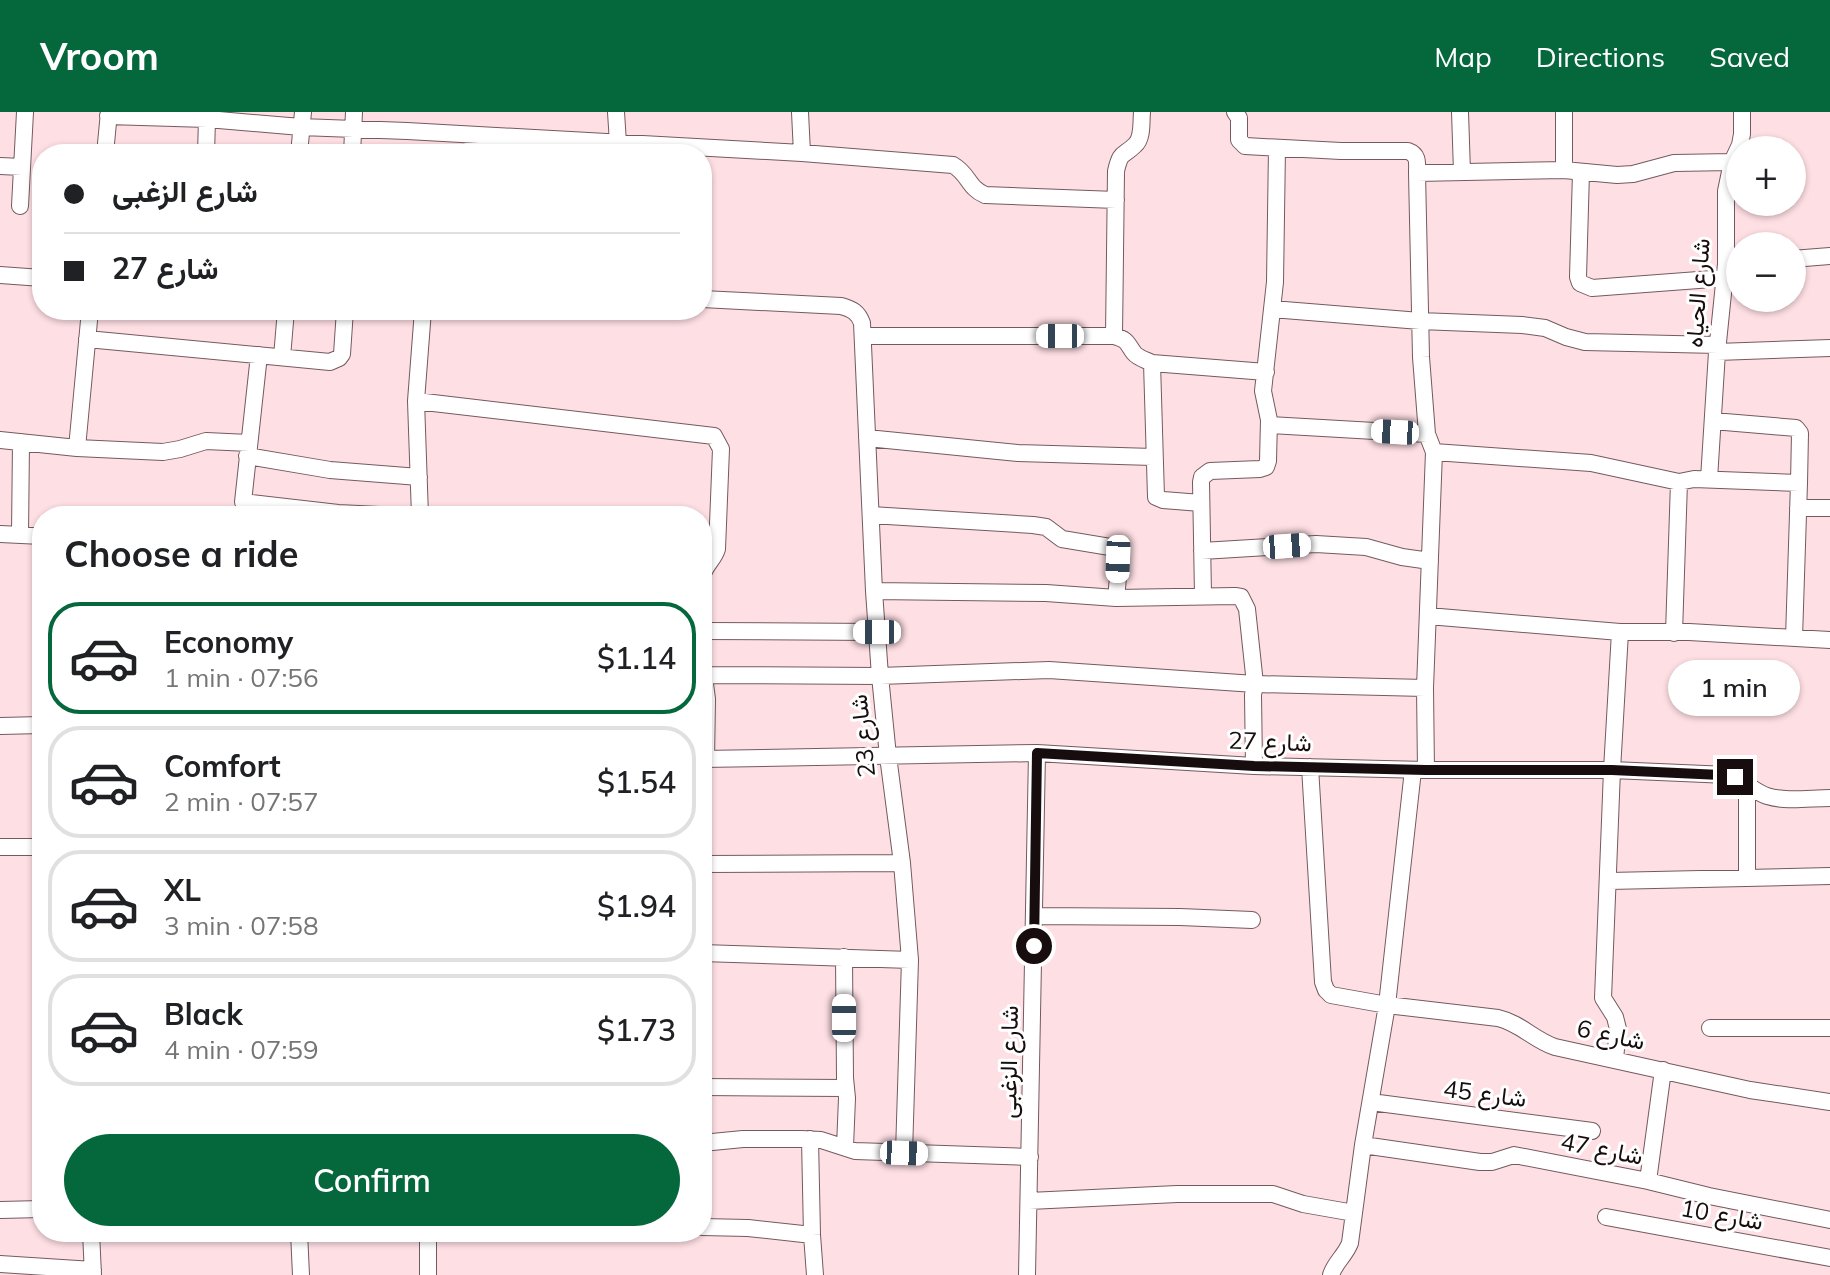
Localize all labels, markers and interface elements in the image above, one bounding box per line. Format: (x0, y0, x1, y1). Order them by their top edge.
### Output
text: Vroom (40, 32, 159, 80)
text: Map (1434, 39, 1492, 74)
text: Directions (1536, 39, 1665, 74)
text: Saved (1709, 39, 1790, 74)
map controls (1726, 136, 1806, 312)
button: + (1726, 136, 1806, 216)
text: شارع الزغبى (112, 172, 258, 210)
button: − (1726, 232, 1806, 312)
street label: شارع الحياه (1678, 237, 1718, 349)
text: شارع 27 (112, 249, 218, 287)
car (1036, 324, 1084, 348)
car (1370, 419, 1420, 445)
text: Choose a ride (64, 531, 298, 576)
car (1262, 532, 1312, 560)
car (1105, 535, 1131, 583)
car (853, 620, 901, 644)
icon: car (68, 622, 140, 694)
text: Economy (164, 623, 293, 661)
text: $1.14 (597, 639, 676, 677)
text: 1 min · 07:56 (164, 661, 319, 694)
callout: 1 min (1669, 661, 1801, 717)
text: 1 min (1700, 671, 1768, 704)
street label: شارع 23 (843, 693, 883, 779)
street label: شارع 27 (1228, 725, 1312, 759)
icon: car (68, 746, 140, 818)
text: Comfort (164, 747, 281, 785)
route end (1717, 759, 1753, 795)
text: $1.54 (597, 763, 676, 801)
text: 2 min · 07:57 (164, 785, 319, 818)
icon: car (68, 870, 140, 942)
text: XL (164, 871, 201, 909)
text: $1.94 (597, 887, 676, 925)
text: 3 min · 07:58 (164, 909, 319, 942)
route start (1016, 928, 1052, 964)
icon: car (68, 994, 140, 1066)
car (832, 994, 856, 1042)
text: Black (164, 995, 243, 1033)
street label: شارع الزغبى (992, 1005, 1026, 1119)
text: $1.73 (597, 1011, 676, 1049)
street label: شارع 6 (1574, 1012, 1648, 1058)
text: 4 min · 07:59 (164, 1033, 319, 1066)
street label: شارع 45 (1442, 1073, 1528, 1115)
street label: شارع 47 (1558, 1125, 1646, 1173)
button: Confirm (64, 1134, 680, 1226)
car (880, 1140, 928, 1166)
street label: شارع 10 (1678, 1192, 1766, 1238)

